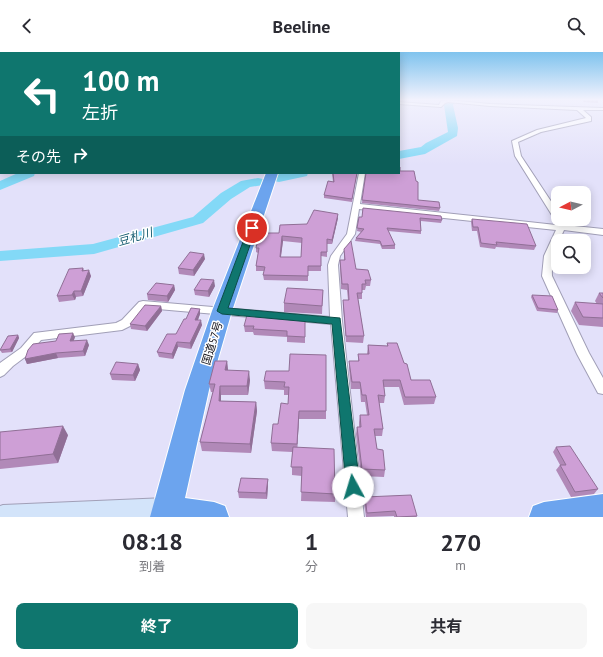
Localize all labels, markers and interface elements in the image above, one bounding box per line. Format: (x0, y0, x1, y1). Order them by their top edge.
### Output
icon: back (16, 15, 38, 37)
text: Beeline (273, 15, 330, 38)
icon: search (565, 15, 587, 37)
text: 100 m (82, 62, 159, 99)
icon: left (16, 68, 68, 120)
text: 左折 (82, 101, 118, 124)
icon: right (69, 144, 91, 166)
text: その先 (16, 147, 61, 166)
north arrow (551, 186, 591, 226)
map controls (551, 186, 591, 274)
pin (235, 211, 269, 245)
icon: arrive (241, 217, 263, 239)
water label: 豆札川 (115, 224, 156, 249)
button: search (551, 234, 591, 274)
street label: 国道57号 (199, 319, 225, 367)
position arrow (332, 466, 374, 508)
text: 08:18 (122, 526, 183, 557)
text: 1 (305, 526, 318, 557)
text: 270 (440, 527, 481, 558)
text: m (455, 557, 466, 574)
text: 到着 (139, 558, 165, 575)
text: 分 (305, 558, 318, 575)
button: 終了 (16, 603, 298, 649)
button: 共有 (306, 603, 587, 649)

